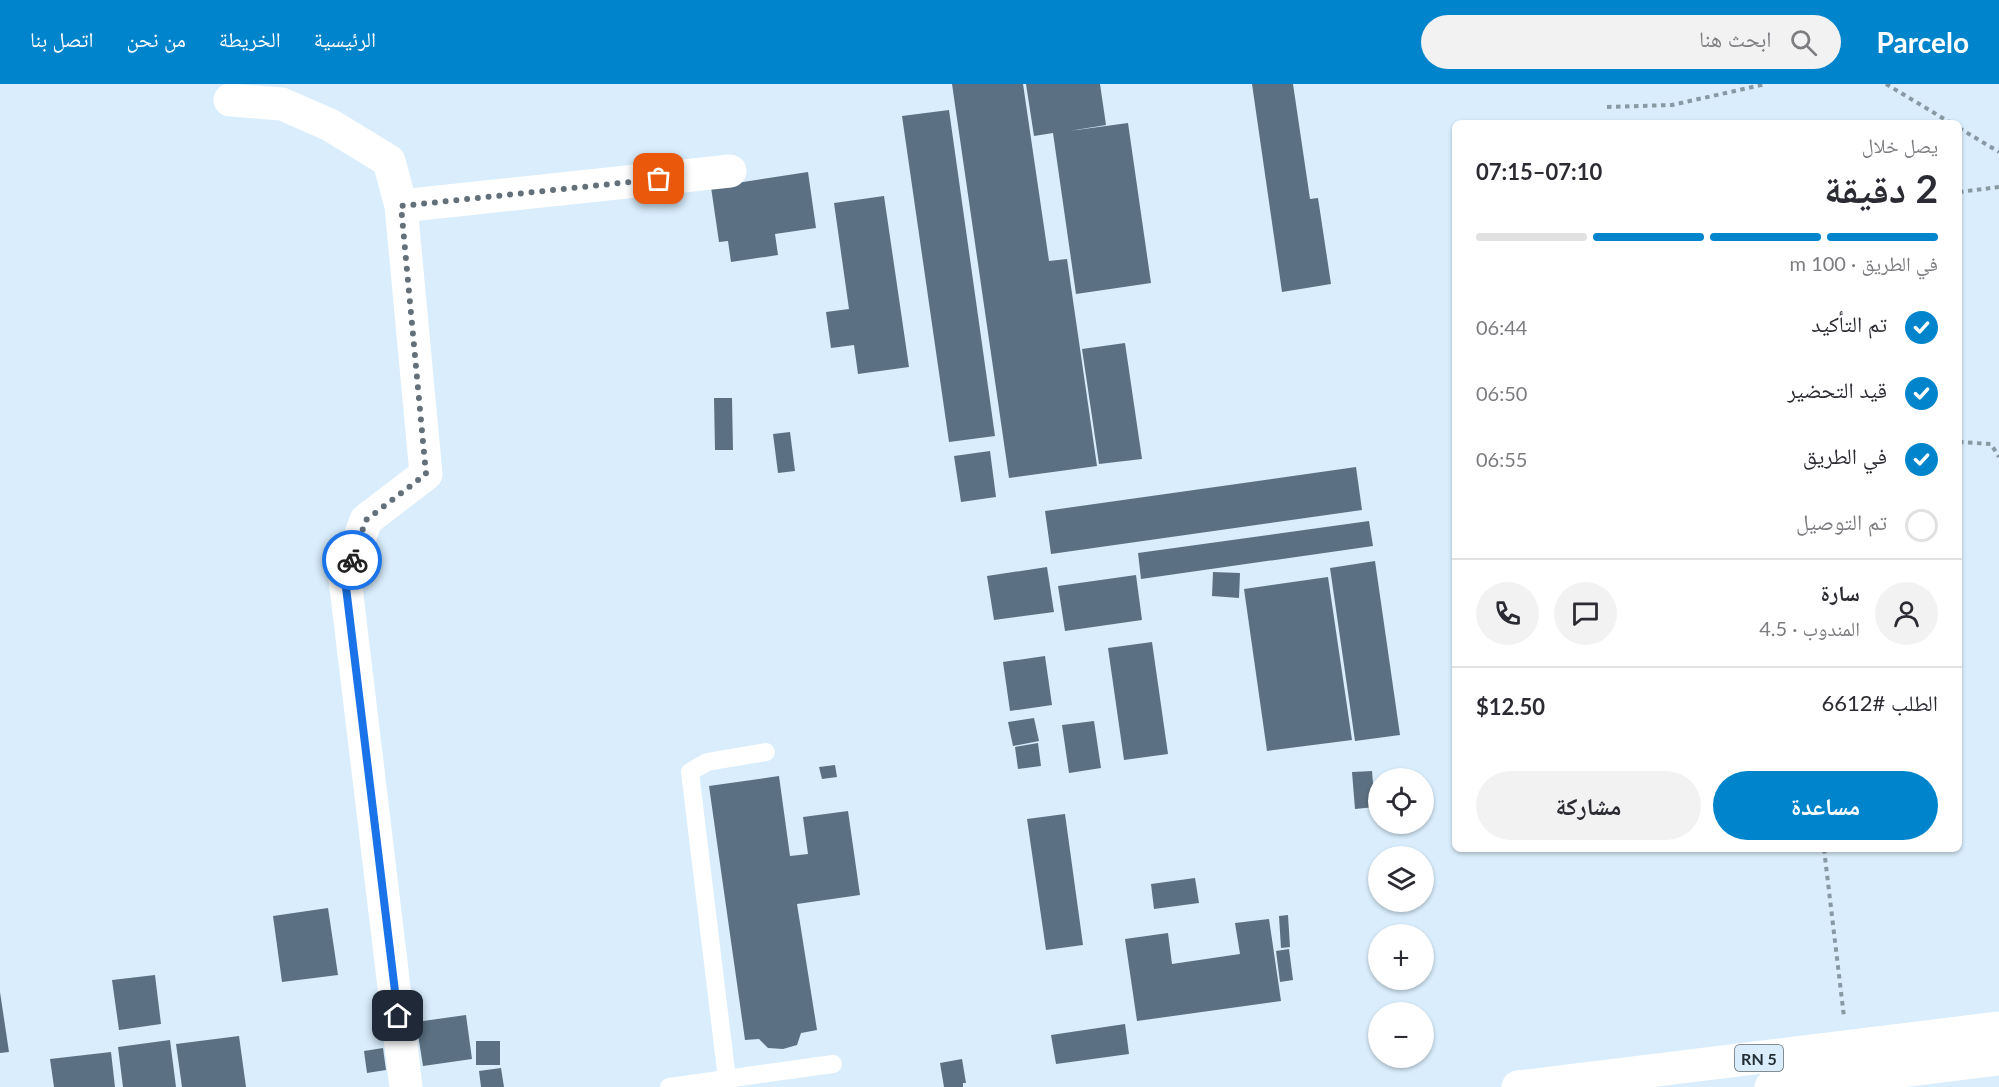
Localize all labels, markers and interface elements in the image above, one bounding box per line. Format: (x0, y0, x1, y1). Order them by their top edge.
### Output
search box (1421, 15, 1841, 69)
text: ابحث هنا (1699, 25, 1772, 52)
text: Parcelo (1877, 25, 1969, 59)
text: اتصل بنا (30, 26, 94, 51)
text: من نحن (127, 26, 186, 51)
text: الخريطة (219, 26, 281, 51)
text: الرئيسية (314, 26, 376, 51)
icon: search (1787, 26, 1820, 59)
text: يصل خلال (1862, 133, 1938, 157)
pin (633, 153, 684, 204)
text: 07:10–07:15 (1476, 158, 1602, 185)
icon: bag (642, 162, 675, 195)
text: 2 دقيقة (1824, 165, 1938, 211)
text: في الطريق · 100 m (1790, 251, 1938, 275)
text: تم التأكيد (1811, 310, 1887, 337)
icon: check (1905, 311, 1938, 344)
text: 06:44 (1476, 315, 1527, 339)
text: قيد التحضير (1787, 376, 1887, 403)
icon: check (1905, 377, 1938, 410)
text: 06:50 (1476, 381, 1527, 405)
text: في الطريق (1803, 442, 1887, 469)
icon: check (1905, 443, 1938, 476)
text: 06:55 (1476, 447, 1527, 471)
text: تم التوصيل (1796, 508, 1887, 535)
courier (322, 530, 382, 590)
icon: bike (336, 544, 369, 577)
text: سارة (1821, 579, 1860, 606)
button: phone (1476, 582, 1539, 645)
button: chat (1554, 582, 1617, 645)
button: person (1875, 582, 1938, 645)
text: المندوب · 4.5 (1759, 616, 1860, 640)
text: الطلب #6612 (1821, 689, 1938, 716)
text: $12.50 (1476, 693, 1545, 720)
map controls (1368, 768, 1434, 1068)
button: locate (1368, 768, 1434, 834)
button: مشاركة (1476, 771, 1701, 840)
button: مساعدة (1713, 771, 1938, 840)
button: layers (1368, 846, 1434, 912)
button: + (1368, 924, 1434, 990)
pin (372, 990, 423, 1041)
icon: home (381, 999, 414, 1032)
button: − (1368, 1002, 1434, 1068)
road number: RN 5 (1735, 1045, 1783, 1071)

